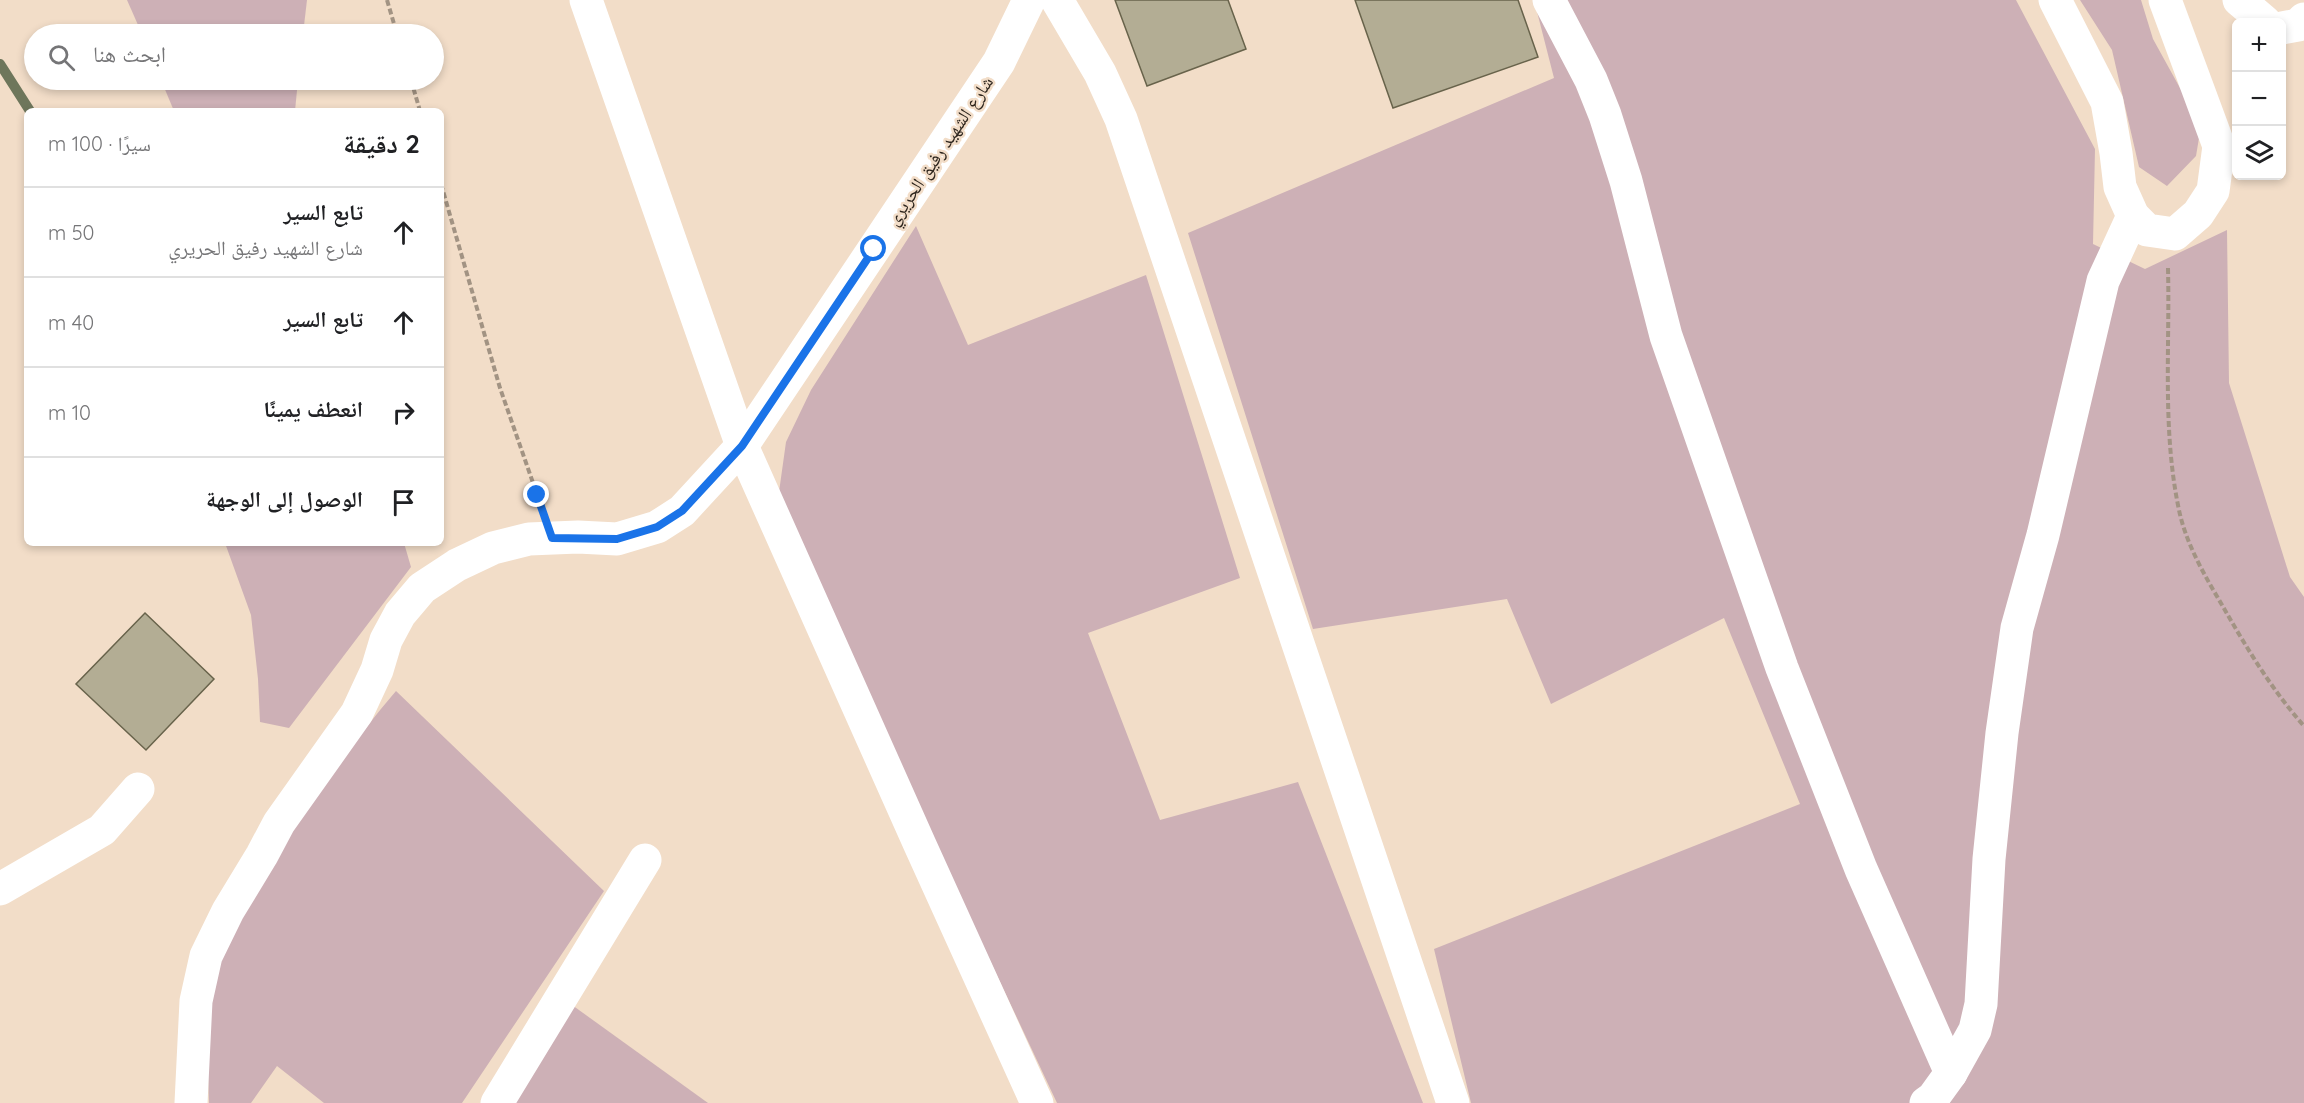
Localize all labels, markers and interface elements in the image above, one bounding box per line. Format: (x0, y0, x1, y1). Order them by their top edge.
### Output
map controls (2232, 18, 2286, 180)
button: + (2232, 18, 2286, 72)
search box (24, 24, 444, 90)
text: ابحث هنا (93, 40, 166, 68)
icon: search (45, 41, 78, 74)
street label: شارع الشهيد رفيق الحريري (881, 72, 1001, 232)
button: − (2232, 72, 2286, 126)
button: layers (2232, 126, 2286, 180)
text: 2 دقيقة (343, 127, 420, 160)
text: سيرًا · 100 m (48, 131, 151, 156)
text: تابع السير (283, 198, 363, 226)
icon: ahead (387, 216, 420, 249)
text: 50 m (48, 220, 95, 245)
text: شارع الشهيد رفيق الحريري (168, 235, 363, 260)
route start (860, 235, 886, 261)
text: تابع السير (283, 305, 363, 333)
icon: ahead (387, 306, 420, 339)
text: 40 m (48, 310, 94, 335)
text: انعطف يمينًا (264, 395, 363, 423)
icon: right (387, 396, 420, 429)
text: 10 m (48, 400, 91, 425)
route end (523, 481, 549, 507)
text: الوصول إلى الوجهة (206, 485, 363, 513)
icon: arrive (387, 486, 420, 519)

